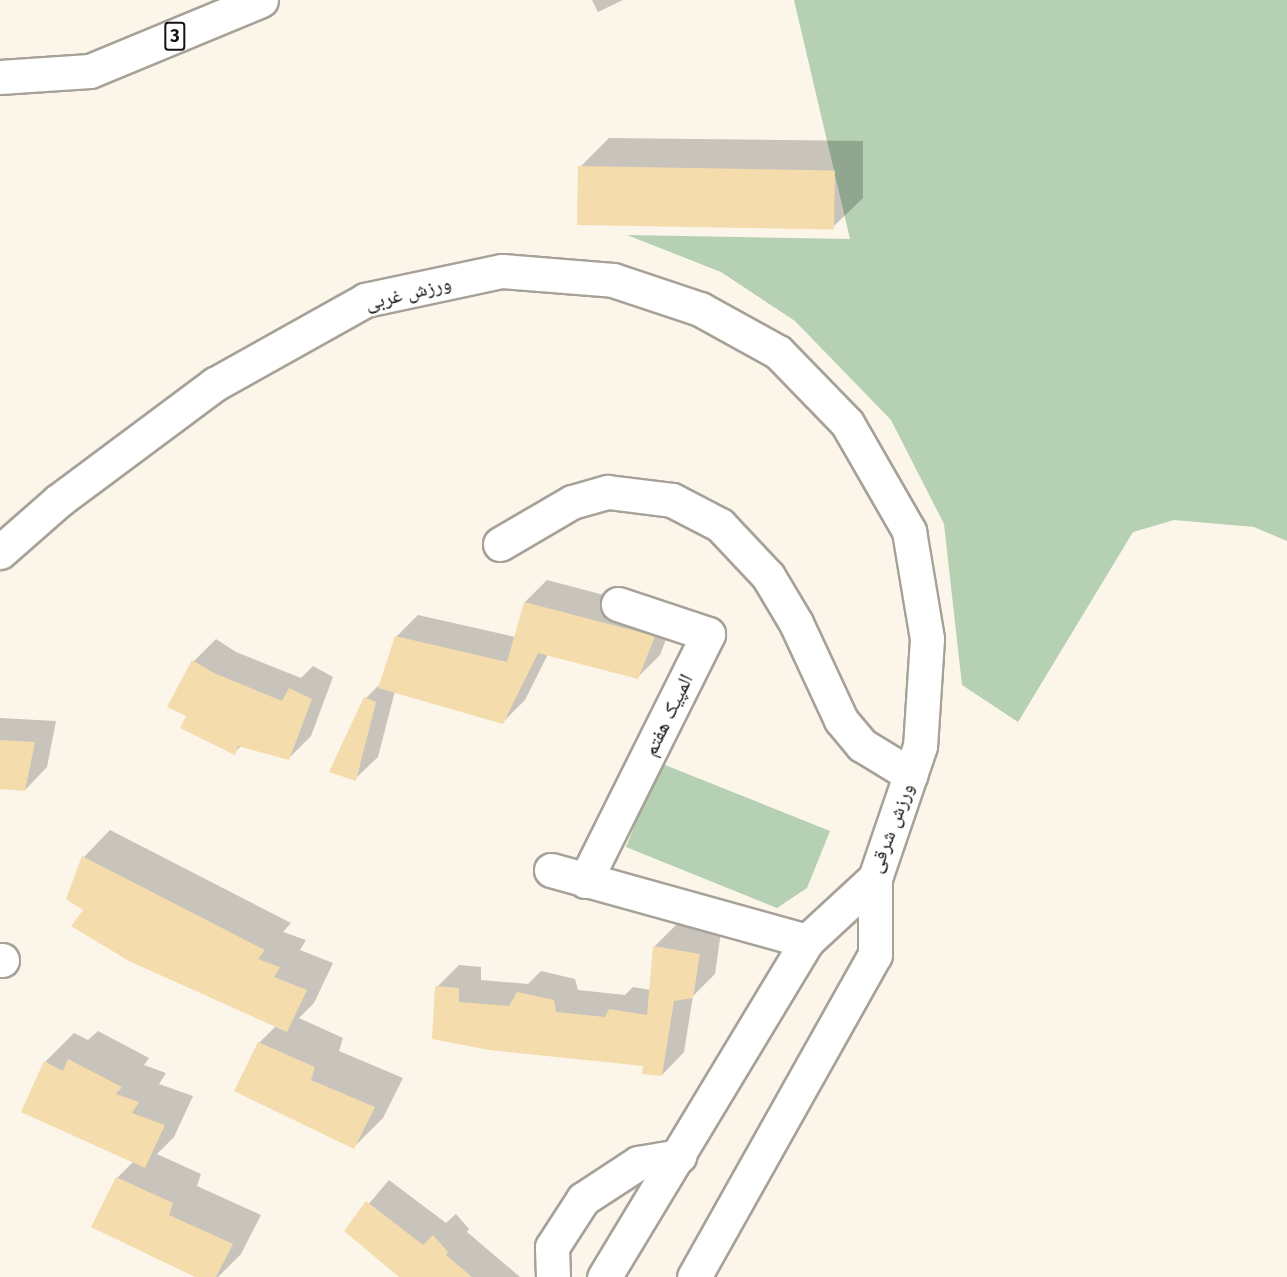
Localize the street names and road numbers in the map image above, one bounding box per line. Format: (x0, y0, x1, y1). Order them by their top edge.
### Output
road number: 3 (163, 21, 187, 51)
street label: ورزش غربی (363, 271, 453, 315)
street label: المپیک هفتم (638, 670, 698, 760)
street label: ورزش شرقی (863, 780, 919, 876)

